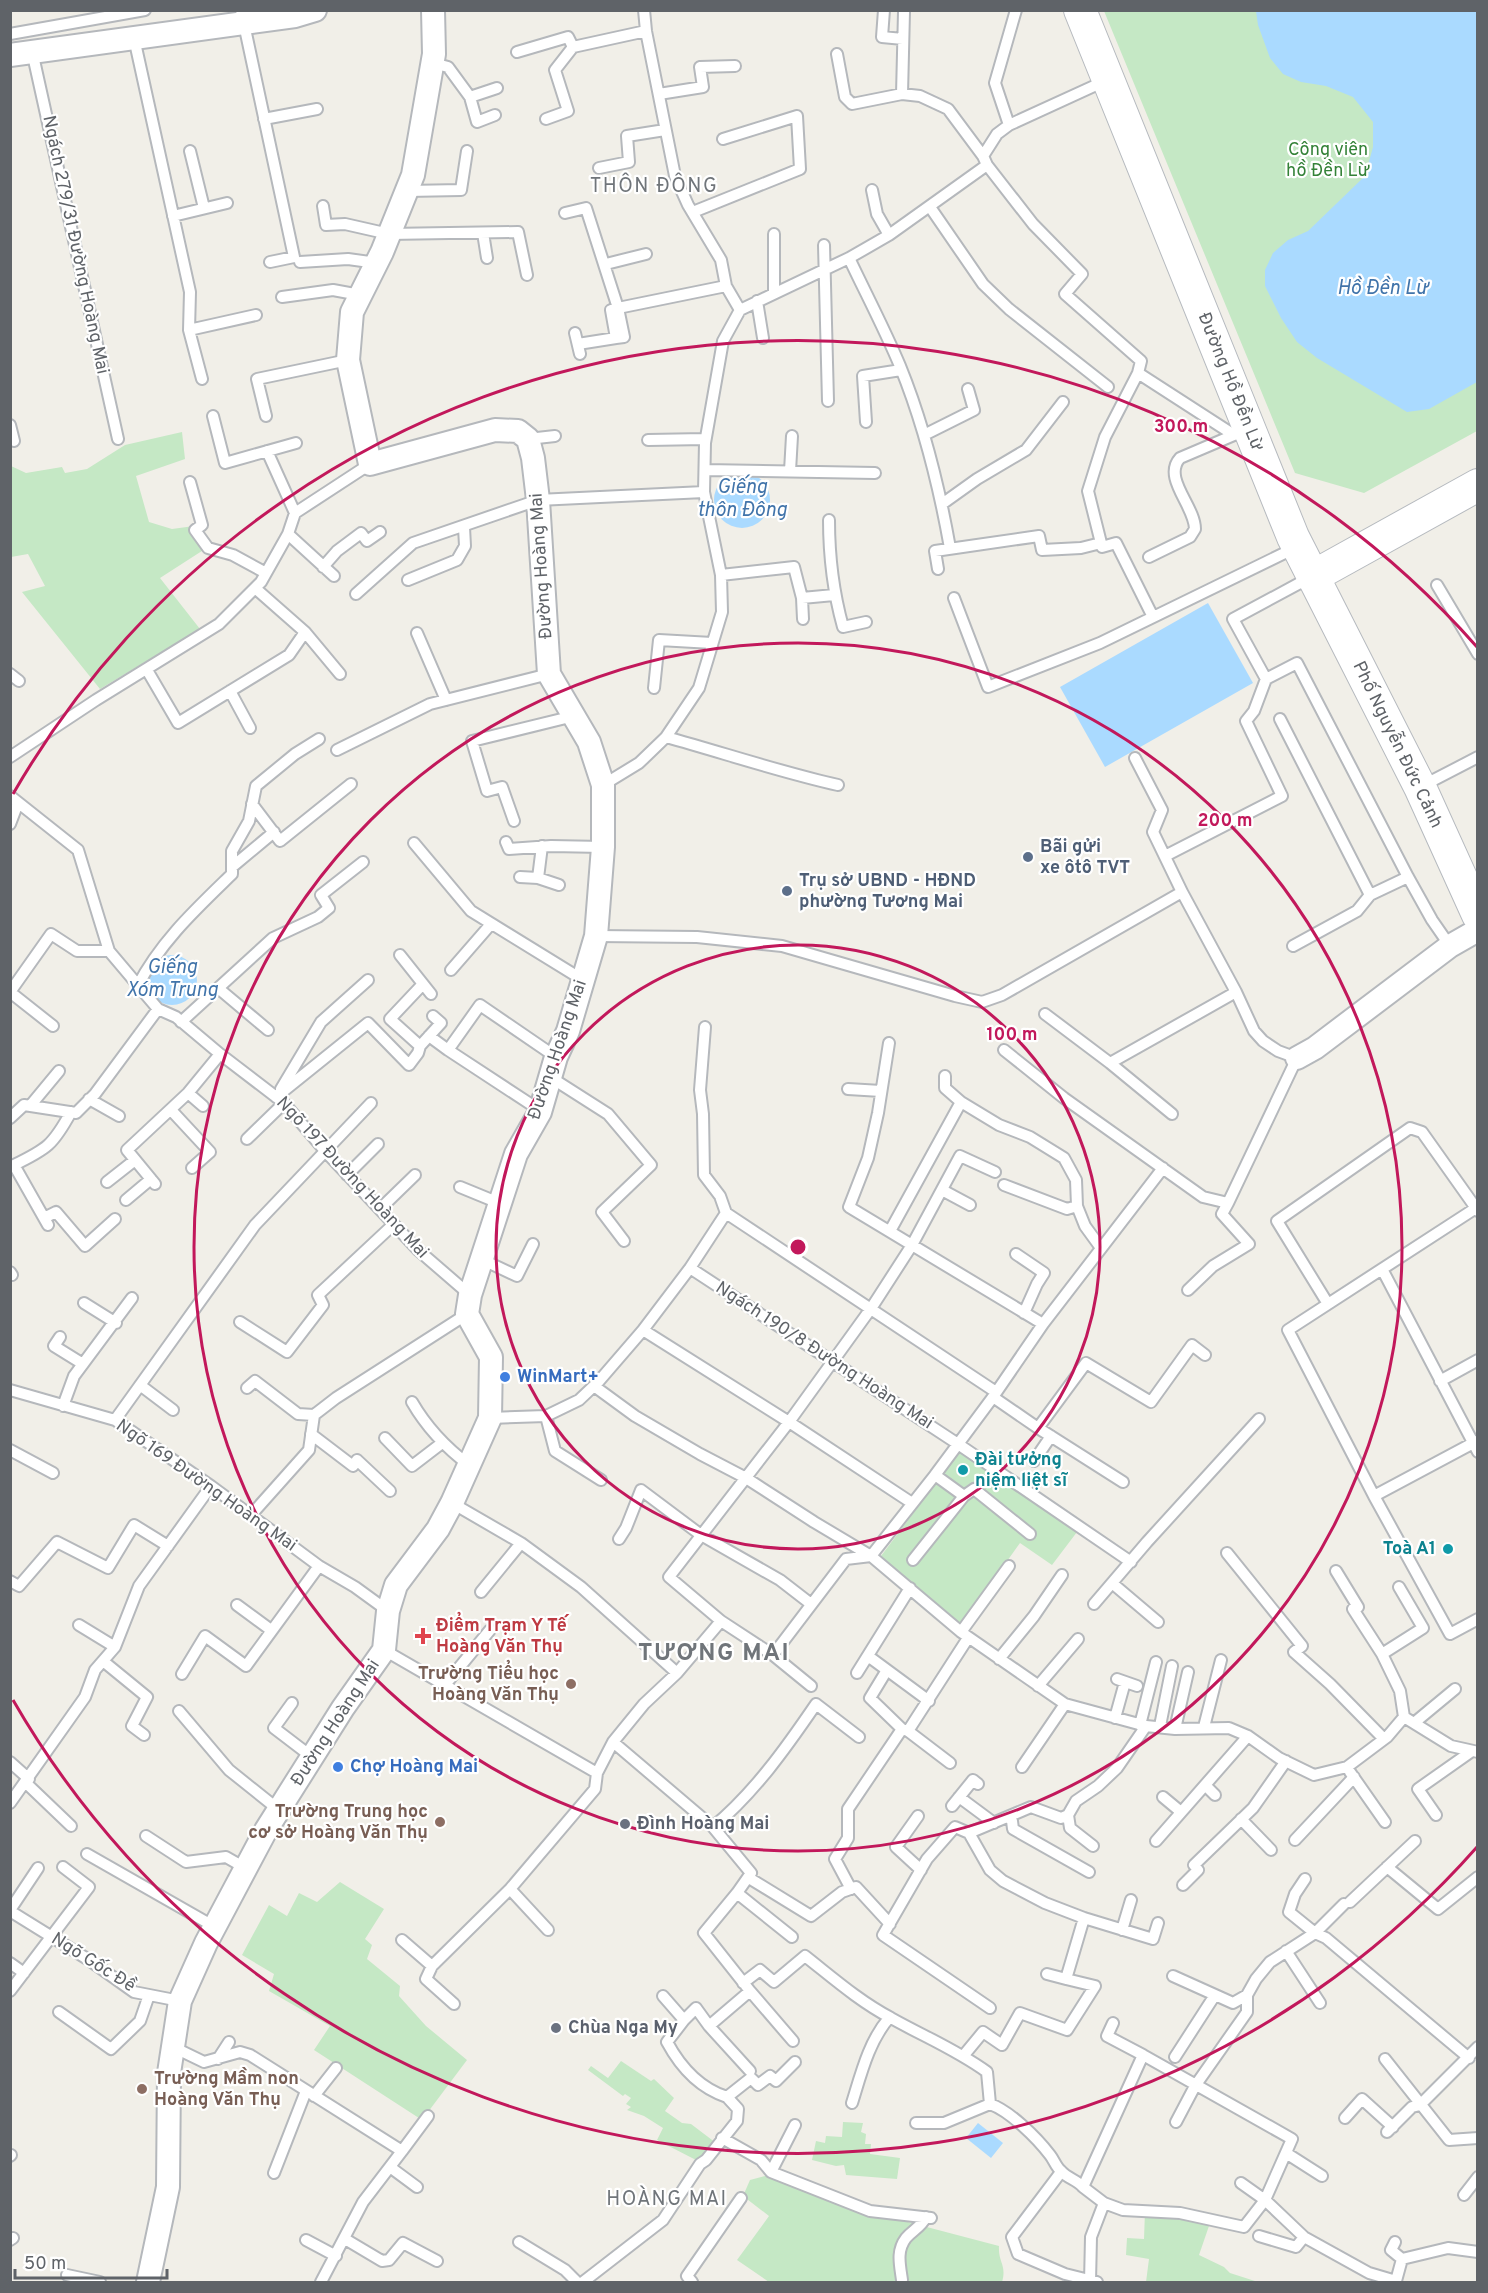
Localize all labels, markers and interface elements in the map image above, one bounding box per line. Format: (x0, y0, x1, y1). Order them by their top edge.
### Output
street label: Ngách 279/31 Đường Hoàng Mai (36, 114, 114, 376)
park label: Công viên hồ Đền Lừ (1286, 139, 1371, 183)
district label: THÔN ĐÔNG (590, 172, 718, 200)
water label: Hồ Đền Lừ (1337, 275, 1430, 302)
street label: Đường Hồ Đền Lừ (1192, 309, 1269, 455)
text: 300 m (1154, 416, 1208, 439)
water label: Giếng thôn Đông (697, 474, 788, 524)
street label: Đường Hoàng Mai (525, 492, 559, 640)
street label: Phố Nguyễn Đức Cảnh (1347, 657, 1449, 832)
text: 200 m (1197, 810, 1253, 833)
place label: Bãi gửi xe ôtô TVT (1040, 836, 1130, 880)
marker: Bãi gửi xe ôtô TVT (1021, 850, 1035, 864)
place label: Trụ sở UBND - HĐND phường Tương Mai (799, 870, 976, 914)
marker: Trụ sở UBND - HĐND phường Tương Mai (780, 884, 794, 898)
water label: Giếng Xóm Trung (126, 954, 219, 1004)
street label: Đường Hoàng Mai (523, 977, 593, 1123)
text: 100 m (986, 1024, 1038, 1047)
street label: Ngõ 197 Đường Hoàng Mai (271, 1092, 433, 1264)
centre of rings (788, 1237, 808, 1257)
street label: Ngách 190/8 Đường Hoàng Mai (711, 1277, 937, 1435)
place label: WinMart+ (517, 1366, 599, 1389)
marker: WinMart+ (498, 1370, 512, 1384)
street label: Ngõ 169 Đường Hoàng Mai (111, 1415, 301, 1557)
place label: Đài tưởng niệm liệt sĩ (975, 1449, 1068, 1493)
marker: Đài tưởng niệm liệt sĩ (956, 1463, 970, 1477)
place label: Toà A1 (1383, 1538, 1436, 1561)
marker: Toà A1 (1441, 1542, 1455, 1556)
place label: Điểm Trạm Y Tế Hoàng Văn Thụ (436, 1611, 570, 1659)
marker: Điểm Trạm Y Tế Hoàng Văn Thụ (414, 1627, 432, 1645)
district label: TƯƠNG MAI (638, 1639, 790, 1669)
street label: Đường Hoàng Mai (286, 1655, 386, 1791)
place label: Trường Tiểu học Hoàng Văn Thụ (418, 1659, 559, 1707)
marker: Trường Tiểu học Hoàng Văn Thụ (564, 1677, 578, 1691)
place label: Chợ Hoàng Mai (350, 1756, 478, 1779)
marker: Chợ Hoàng Mai (331, 1760, 345, 1774)
place label: Trường Trung học cơ sở Hoàng Văn Thụ (248, 1801, 428, 1845)
place label: Đình Hoàng Mai (637, 1813, 769, 1836)
marker: Trường Trung học cơ sở Hoàng Văn Thụ (433, 1815, 447, 1829)
marker: Đình Hoàng Mai (618, 1817, 632, 1831)
street label: Ngõ Gốc Đề (47, 1927, 140, 1998)
place label: Chùa Nga My (568, 2017, 678, 2040)
marker: Chùa Nga My (549, 2021, 563, 2035)
place label: Trường Mầm non Hoàng Văn Thụ (154, 2067, 299, 2112)
marker: Trường Mầm non Hoàng Văn Thụ (135, 2082, 149, 2096)
district label: HOÀNG MAI (606, 2185, 728, 2213)
scale bar (15, 2242, 166, 2280)
text: 50 m (24, 2253, 66, 2276)

